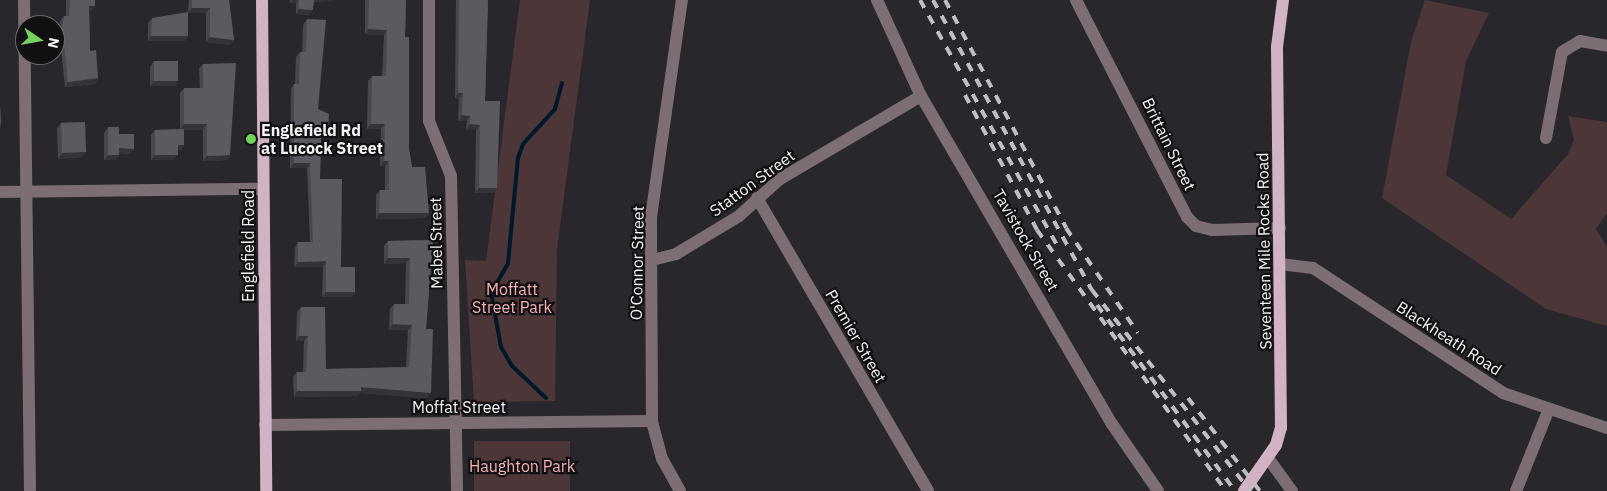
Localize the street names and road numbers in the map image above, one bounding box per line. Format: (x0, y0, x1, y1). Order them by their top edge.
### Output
street label: Brittain Street (1138, 95, 1200, 193)
street label: Statton Street (706, 146, 798, 220)
street label: Seventeen Mile Rocks Road (1253, 152, 1275, 350)
street label: Tavistock Street (989, 186, 1063, 294)
street label: Englefield Road (238, 190, 258, 302)
street label: Mabel Street (426, 197, 446, 289)
street label: O'Connor Street (626, 206, 648, 320)
street label: Premier Street (822, 286, 890, 386)
street label: Blackheath Road (1393, 297, 1505, 379)
street label: Moffat Street (412, 397, 506, 417)

